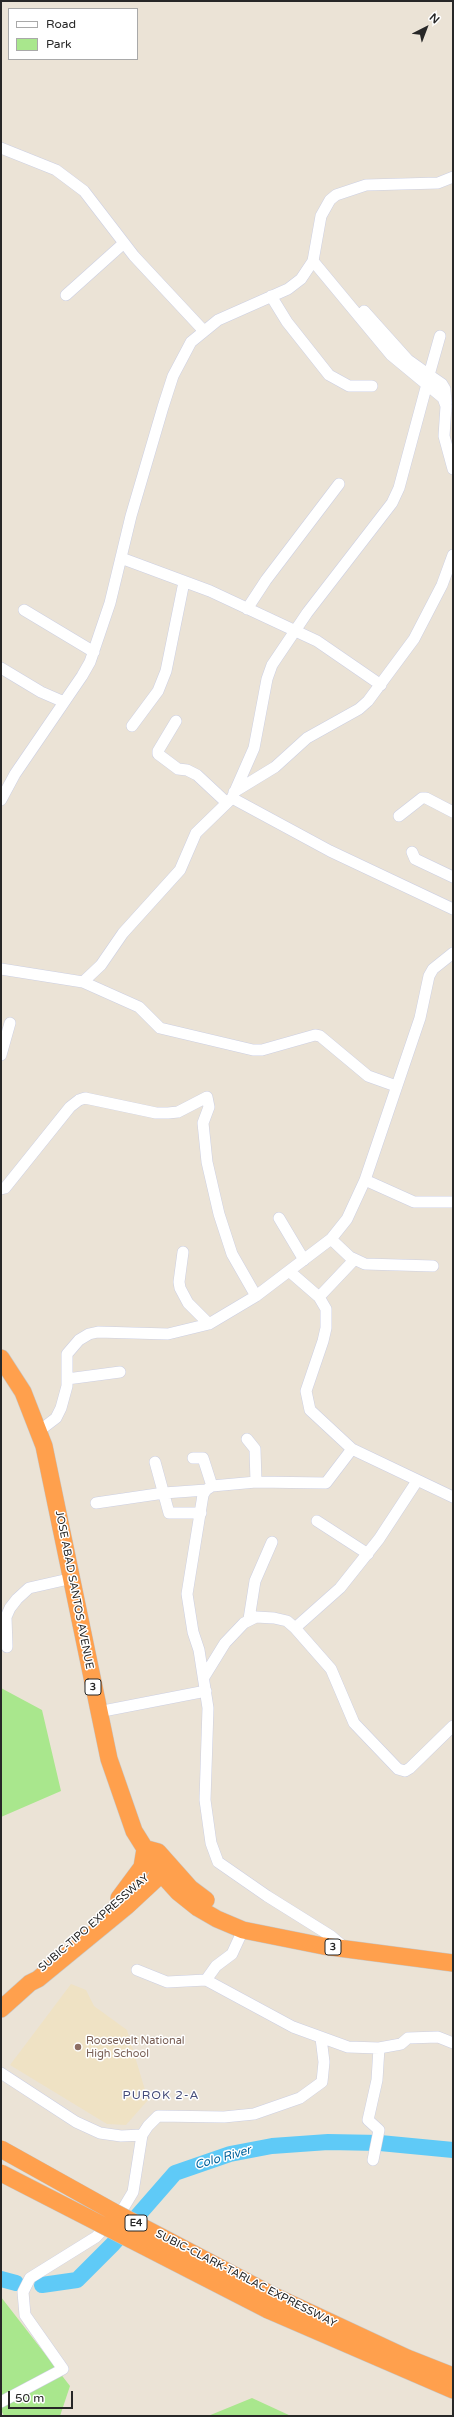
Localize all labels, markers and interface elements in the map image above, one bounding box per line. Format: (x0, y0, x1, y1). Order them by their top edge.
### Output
legend (8, 8, 138, 60)
north arrow (406, 8, 446, 48)
text: N (427, 11, 442, 26)
text: Road (46, 17, 76, 31)
text: Park (46, 37, 72, 51)
street label: JOSE ABAD SANTOS AVENUE (52, 1510, 96, 1670)
road number: 3 (85, 1679, 101, 1695)
street label: SUBIC-TIPO EXPRESSWAY (36, 1871, 152, 1975)
road number: 3 (325, 1939, 341, 1955)
place label: Roosevelt National High School (86, 2034, 185, 2060)
marker: Roosevelt National High School (73, 2042, 83, 2052)
district label: PUROK 2-A (123, 2089, 199, 2103)
water label: Colo River (193, 2143, 253, 2173)
road number: E4 (125, 2215, 147, 2231)
street label: SUBIC-CLARK-TARLAC EXPRESSWAY (153, 2227, 339, 2331)
scale bar (10, 2383, 75, 2409)
text: 50 m (15, 2391, 44, 2405)

